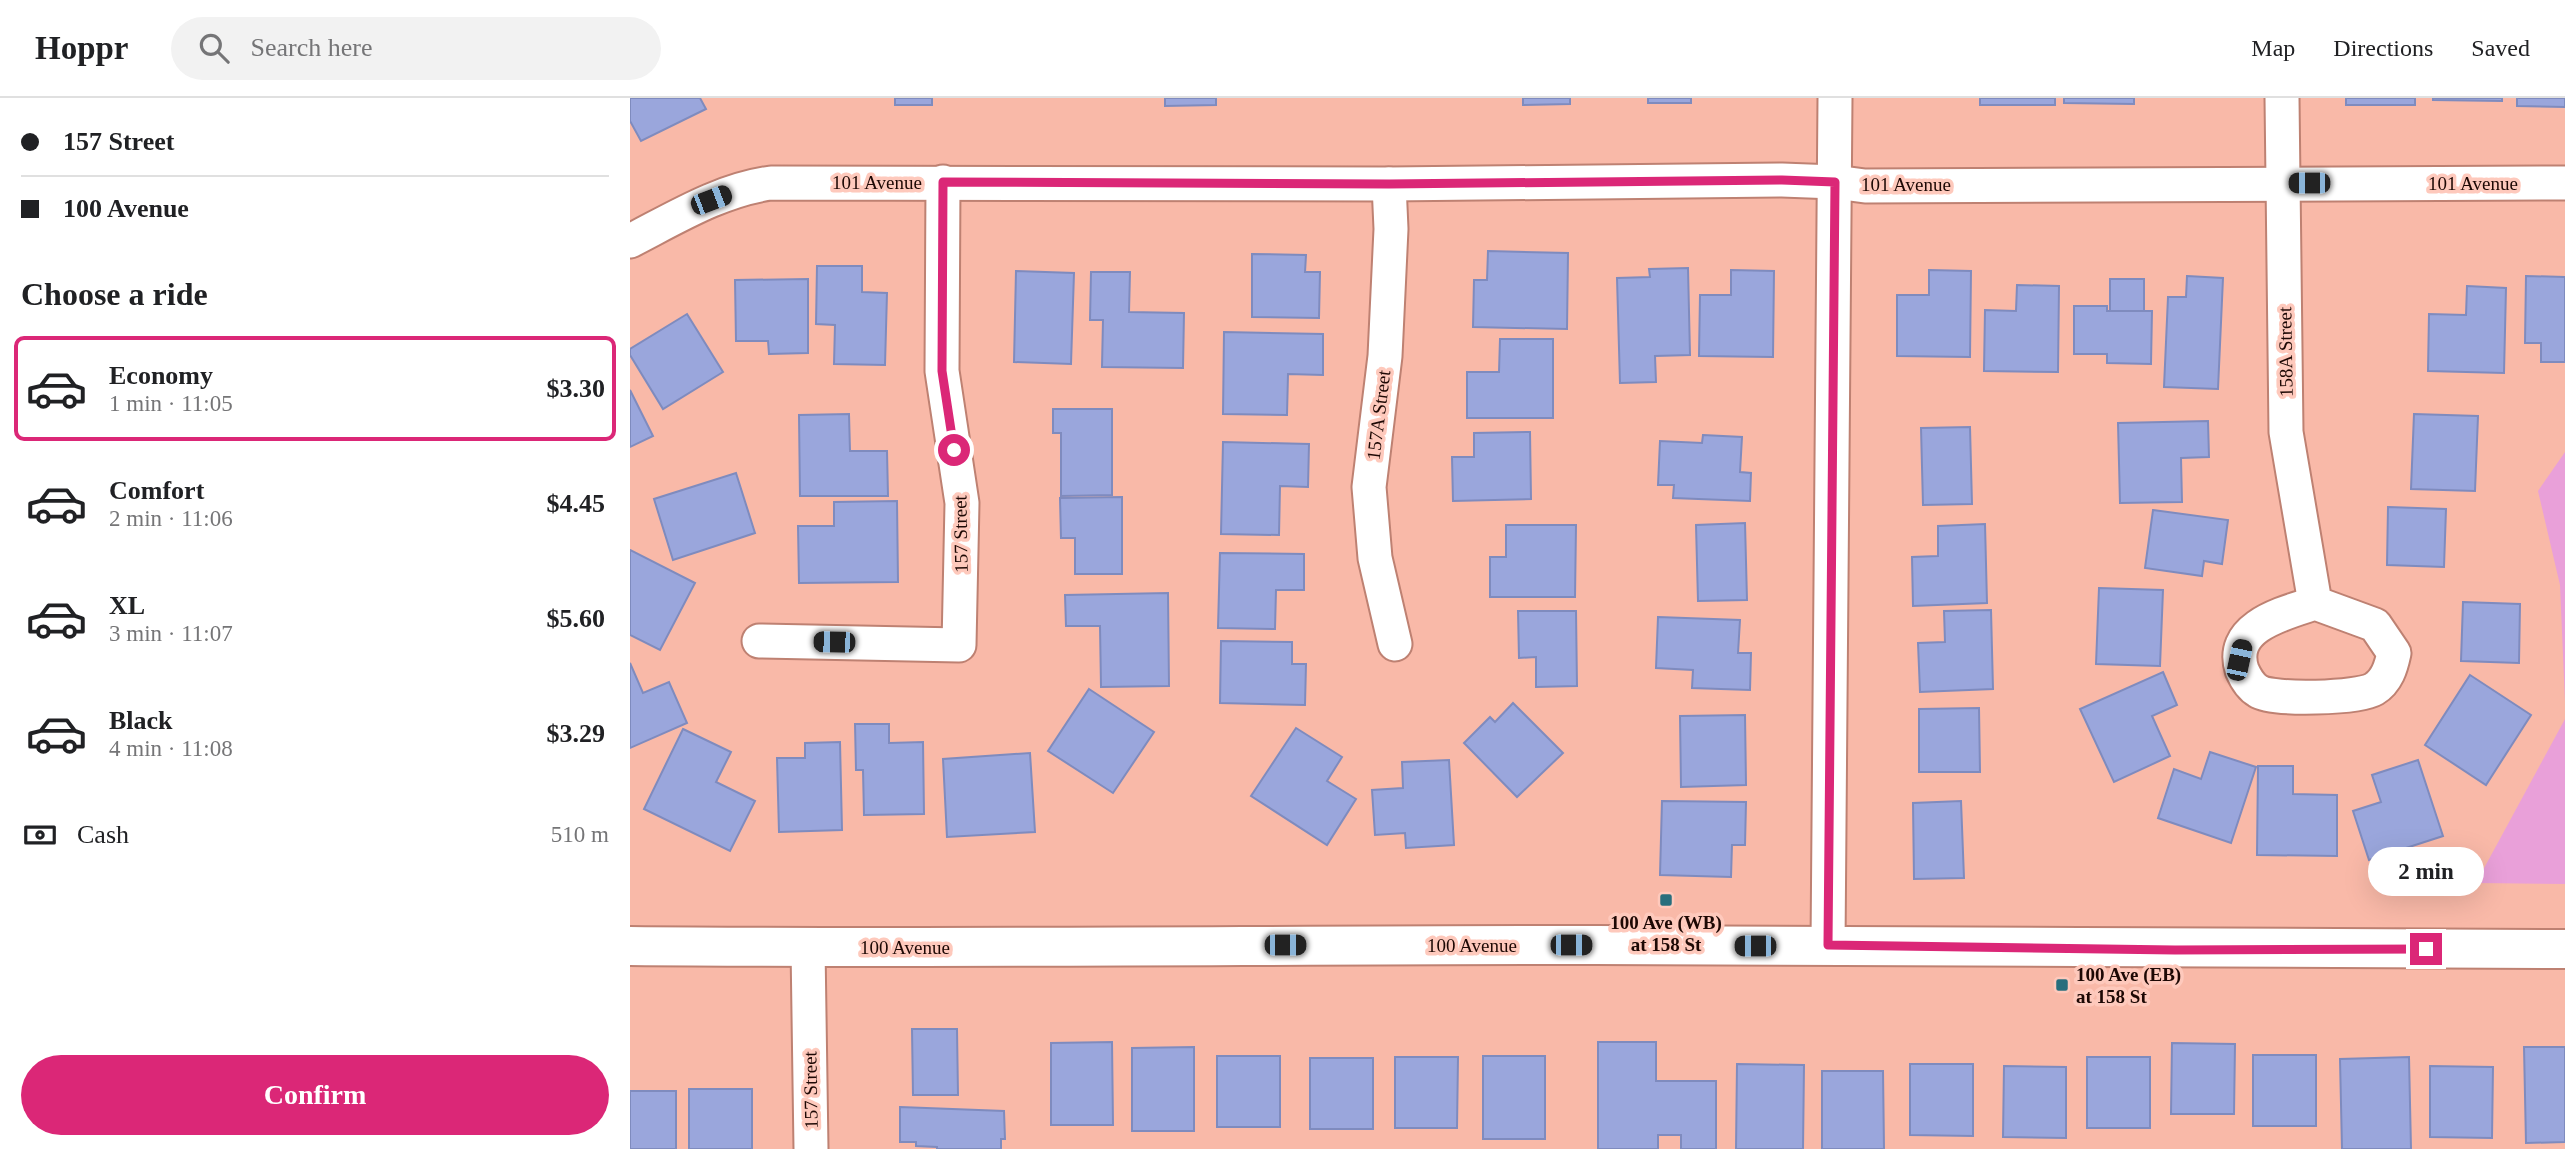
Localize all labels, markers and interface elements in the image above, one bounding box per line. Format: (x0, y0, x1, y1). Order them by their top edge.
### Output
search box (171, 17, 661, 80)
icon: search (195, 29, 233, 67)
text: Hoppr (35, 30, 129, 66)
text: Search here (251, 33, 373, 62)
text: Map (2251, 35, 2295, 61)
text: Directions (2333, 35, 2433, 61)
text: Saved (2471, 35, 2530, 61)
text: 157 Street (63, 127, 174, 156)
street label: 101 Avenue (832, 172, 922, 193)
car (2289, 173, 2331, 194)
street label: 101 Avenue (2428, 173, 2518, 194)
street label: 101 Avenue (1861, 174, 1951, 195)
car (688, 183, 735, 217)
text: 100 Avenue (63, 194, 189, 223)
text: Choose a ride (21, 276, 208, 312)
street label: 158A Street (2274, 306, 2297, 397)
icon: car (25, 357, 88, 420)
text: Economy (109, 361, 213, 390)
street label: 157A Street (1363, 368, 1395, 461)
text: $3.30 (547, 374, 605, 403)
text: 1 min · 11:05 (109, 391, 233, 416)
route start (938, 434, 970, 466)
icon: car (25, 472, 88, 535)
text: Comfort (109, 476, 204, 505)
text: $4.45 (547, 489, 605, 518)
street label: 157 Street (949, 494, 972, 573)
text: 2 min · 11:06 (109, 506, 233, 531)
icon: car (25, 587, 88, 650)
text: XL (109, 591, 145, 620)
text: $5.60 (547, 604, 605, 633)
text: 3 min · 11:07 (109, 621, 233, 646)
car (813, 631, 856, 653)
car (2225, 637, 2254, 683)
icon: car (25, 702, 88, 765)
text: Black (109, 706, 173, 735)
text: $3.29 (547, 719, 605, 748)
text: 4 min · 11:08 (109, 736, 233, 761)
icon: cash (21, 816, 59, 854)
text: Cash (77, 820, 129, 849)
text: 510 m (551, 822, 609, 847)
callout: 2 min (2368, 848, 2484, 896)
text: 2 min (2398, 859, 2454, 884)
marker: 100 Ave (WB) at 158 St (1658, 892, 1674, 908)
place label: 100 Ave (WB) at 158 St (1610, 912, 1722, 955)
route end (2410, 933, 2442, 965)
car (1265, 935, 1307, 956)
street label: 100 Avenue (1427, 935, 1517, 956)
car (1551, 935, 1593, 956)
car (1735, 936, 1777, 957)
street label: 100 Avenue (860, 937, 950, 958)
place label: 100 Ave (EB) at 158 St (2076, 964, 2181, 1007)
marker: 100 Ave (EB) at 158 St (2054, 977, 2070, 993)
street label: 157 Street (799, 1050, 822, 1129)
button: Confirm (21, 1055, 609, 1135)

